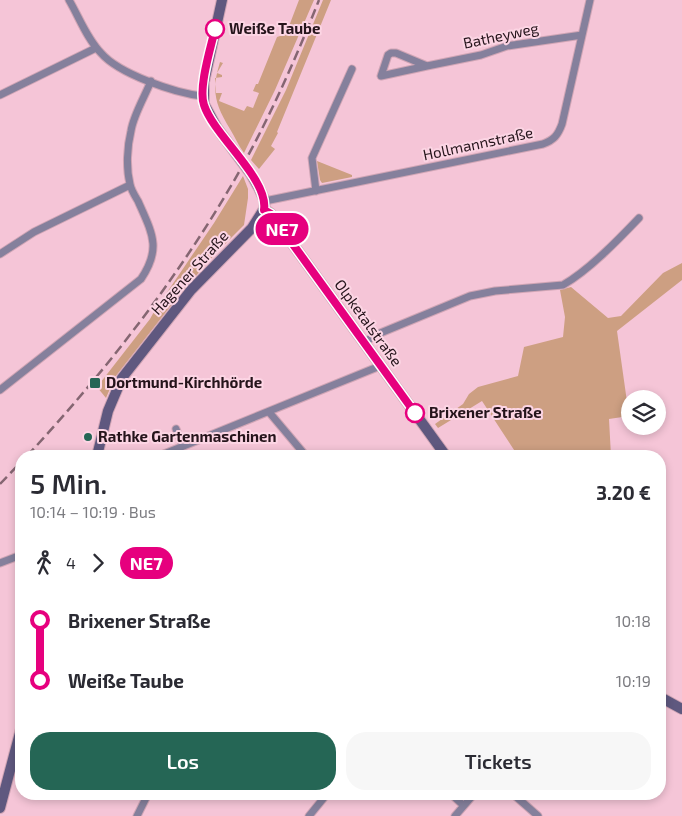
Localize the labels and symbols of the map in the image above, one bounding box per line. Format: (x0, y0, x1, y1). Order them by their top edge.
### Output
street label: Batheyweg (461, 18, 541, 52)
marker: Weiße Taube (205, 19, 225, 39)
place label: Weiße Taube (229, 19, 321, 37)
street label: Hollmannstraße (421, 123, 534, 163)
line badge: NE7 (253, 213, 311, 245)
street label: Hagener Straße (147, 227, 232, 318)
street label: Olpketalstraße (331, 276, 406, 369)
place label: Dortmund-Kirchhörde (106, 373, 262, 391)
marker: Dortmund-Kirchhörde (88, 376, 102, 390)
marker: Brixener Straße (405, 403, 425, 423)
place label: Brixener Straße (429, 403, 542, 421)
place label: Rathke Gartenmaschinen (98, 427, 277, 445)
marker: Rathke Gartenmaschinen (82, 431, 94, 443)

